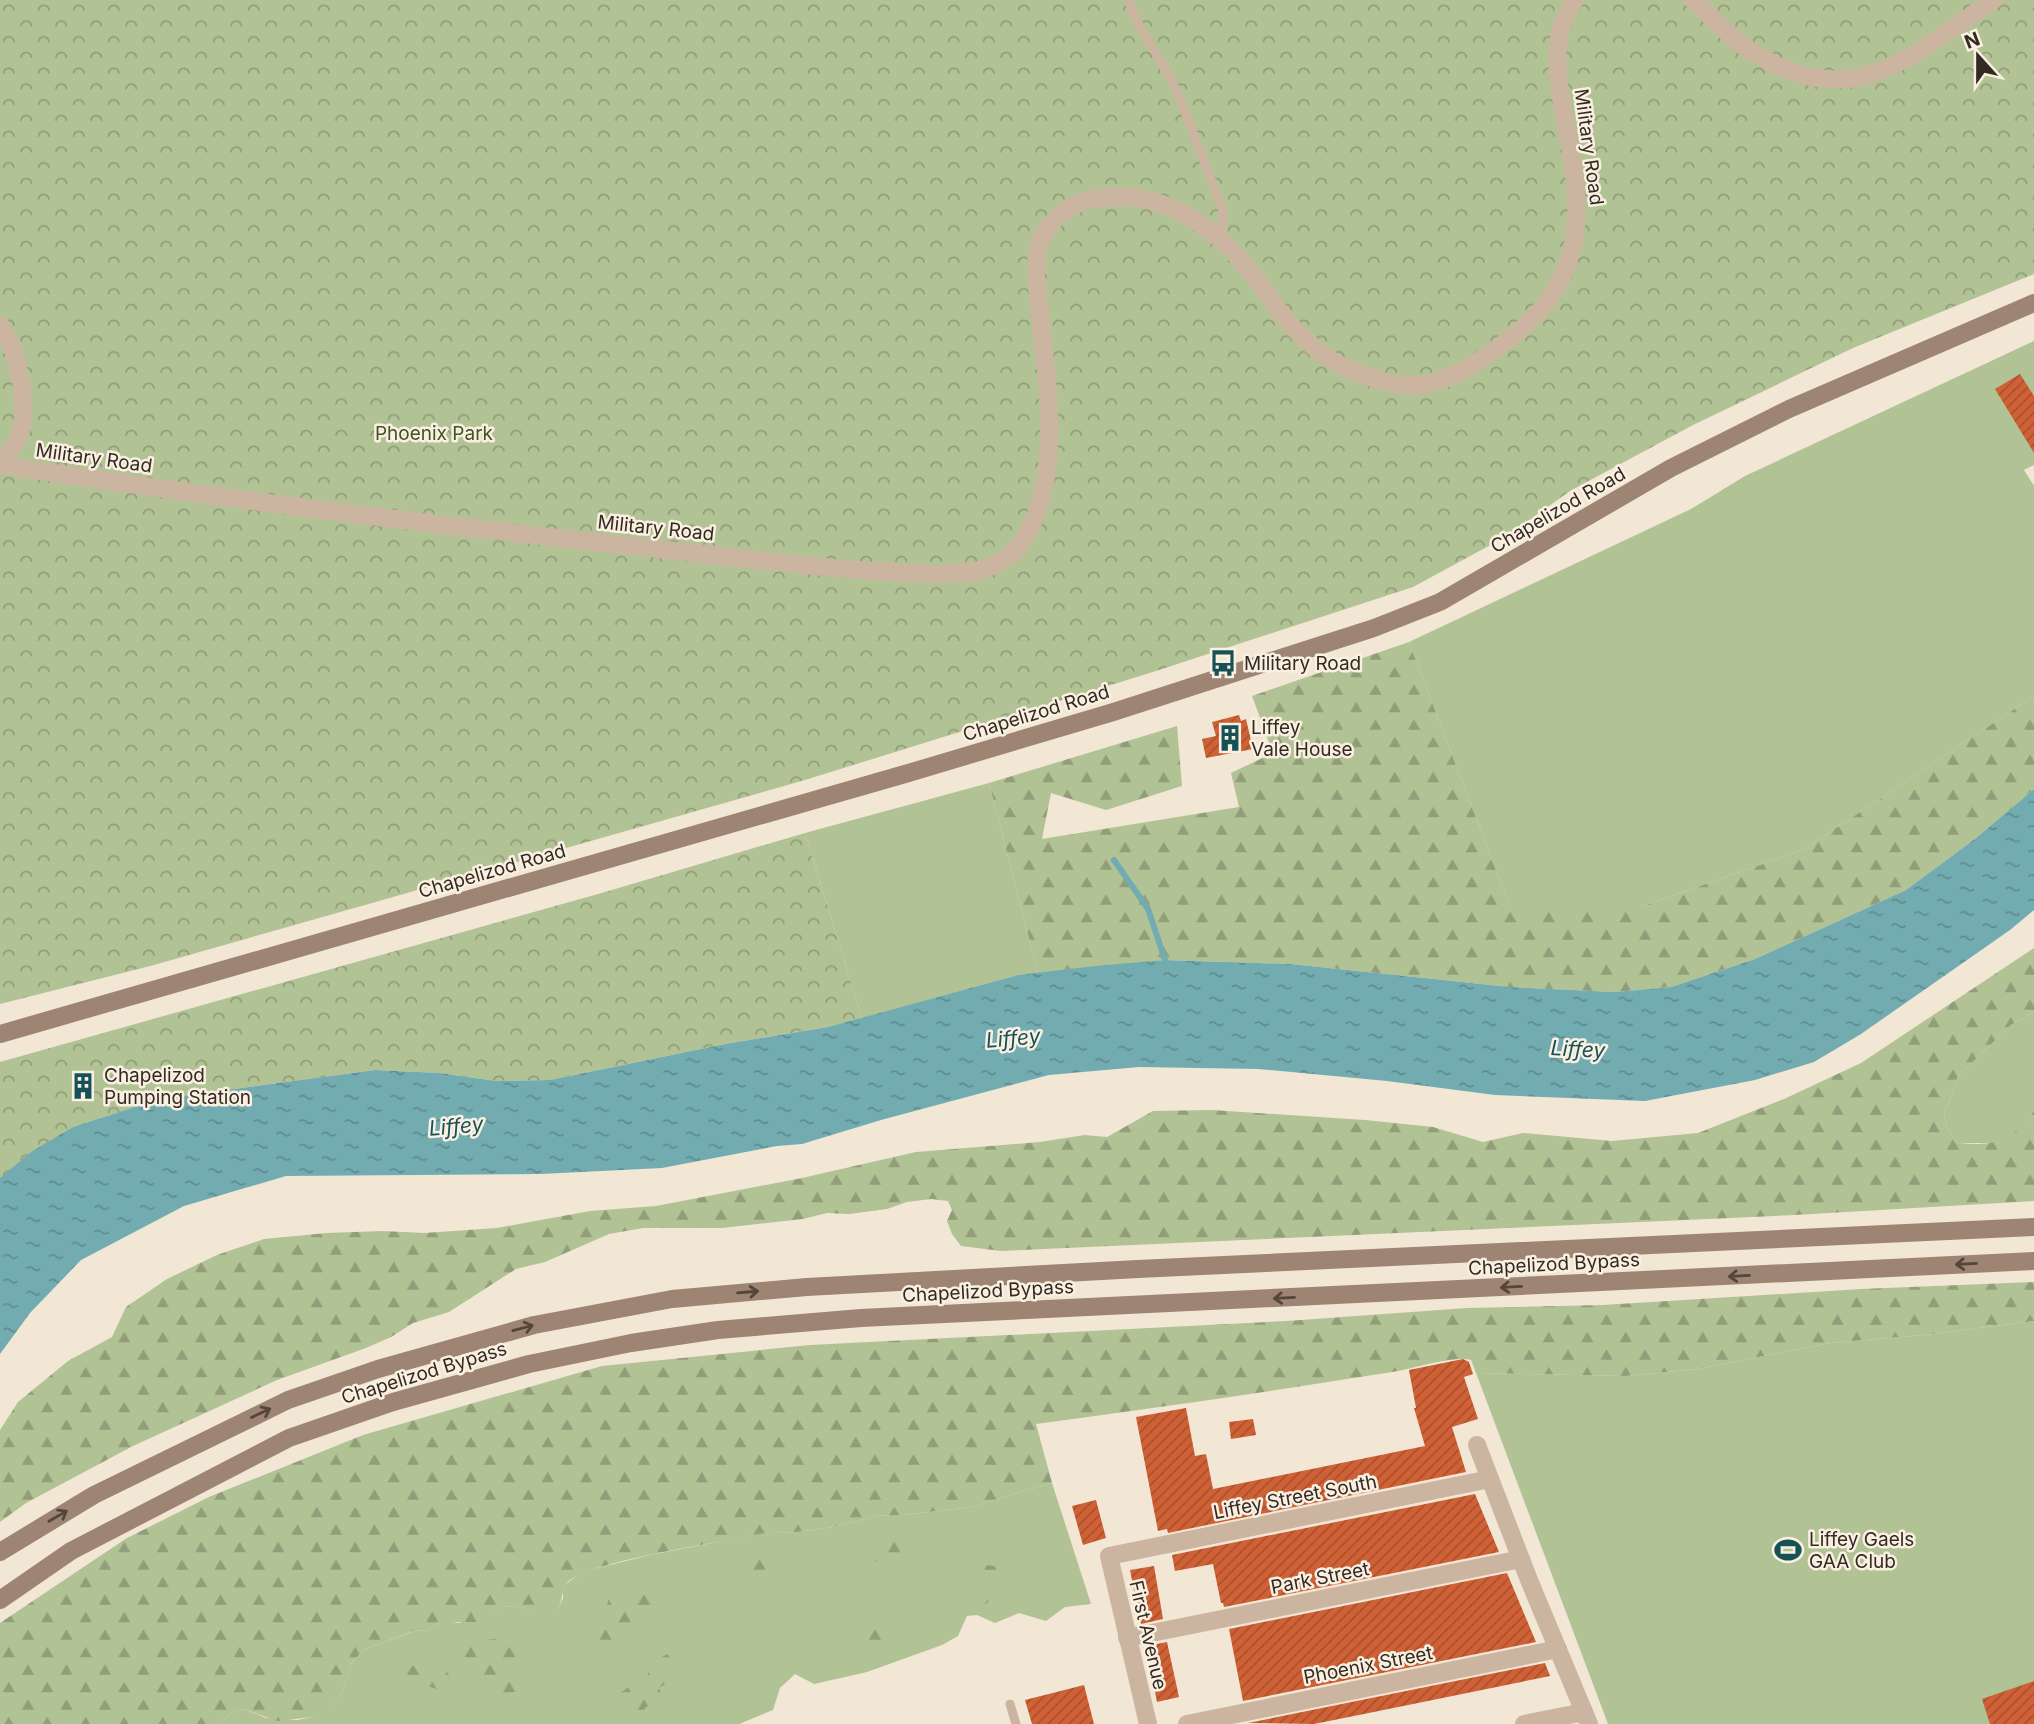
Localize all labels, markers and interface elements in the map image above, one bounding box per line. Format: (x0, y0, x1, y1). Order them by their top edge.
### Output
north arrow (1943, 21, 2013, 91)
text: N (1961, 27, 1983, 54)
street label: Military Road (1569, 87, 1609, 207)
park label: Phoenix Park (375, 422, 494, 445)
street label: Military Road (34, 438, 154, 478)
street label: Chapelizod Road (1486, 462, 1630, 558)
street label: Military Road (596, 510, 716, 546)
bus stop icon: Military Road (1208, 648, 1238, 678)
place label: Military Road (1244, 652, 1361, 675)
street label: Chapelizod Road (960, 680, 1112, 746)
place label: Liffey Vale House (1251, 716, 1353, 761)
building icon: Liffey Vale House (1215, 723, 1245, 753)
street label: Chapelizod Road (416, 839, 568, 903)
water label: Liffey (985, 1023, 1043, 1053)
water label: Liffey (1550, 1035, 1607, 1063)
place label: Chapelizod Pumping Station (104, 1064, 251, 1109)
building icon: Chapelizod Pumping Station (68, 1071, 98, 1101)
water label: Liffey (428, 1111, 486, 1141)
street label: Chapelizod Bypass (1468, 1248, 1640, 1280)
one-way arrow (1955, 1258, 1978, 1271)
one-way arrow (1727, 1269, 1750, 1282)
street label: Chapelizod Bypass (902, 1275, 1074, 1307)
one-way arrow (1500, 1281, 1523, 1294)
one-way arrow (736, 1285, 759, 1298)
one-way arrow (1273, 1292, 1296, 1305)
one-way arrow (512, 1320, 534, 1333)
street label: Chapelizod Bypass (338, 1337, 510, 1409)
one-way arrow (250, 1406, 271, 1419)
street label: Liffey Street South (1211, 1470, 1379, 1524)
one-way arrow (48, 1509, 68, 1523)
place label: Liffey Gaels GAA Club (1809, 1528, 1914, 1573)
sports icon: Liffey Gaels GAA Club (1773, 1535, 1803, 1565)
street label: Park Street (1269, 1557, 1371, 1599)
street label: First Avenue (1124, 1578, 1172, 1692)
street label: Phoenix Street (1302, 1641, 1434, 1689)

